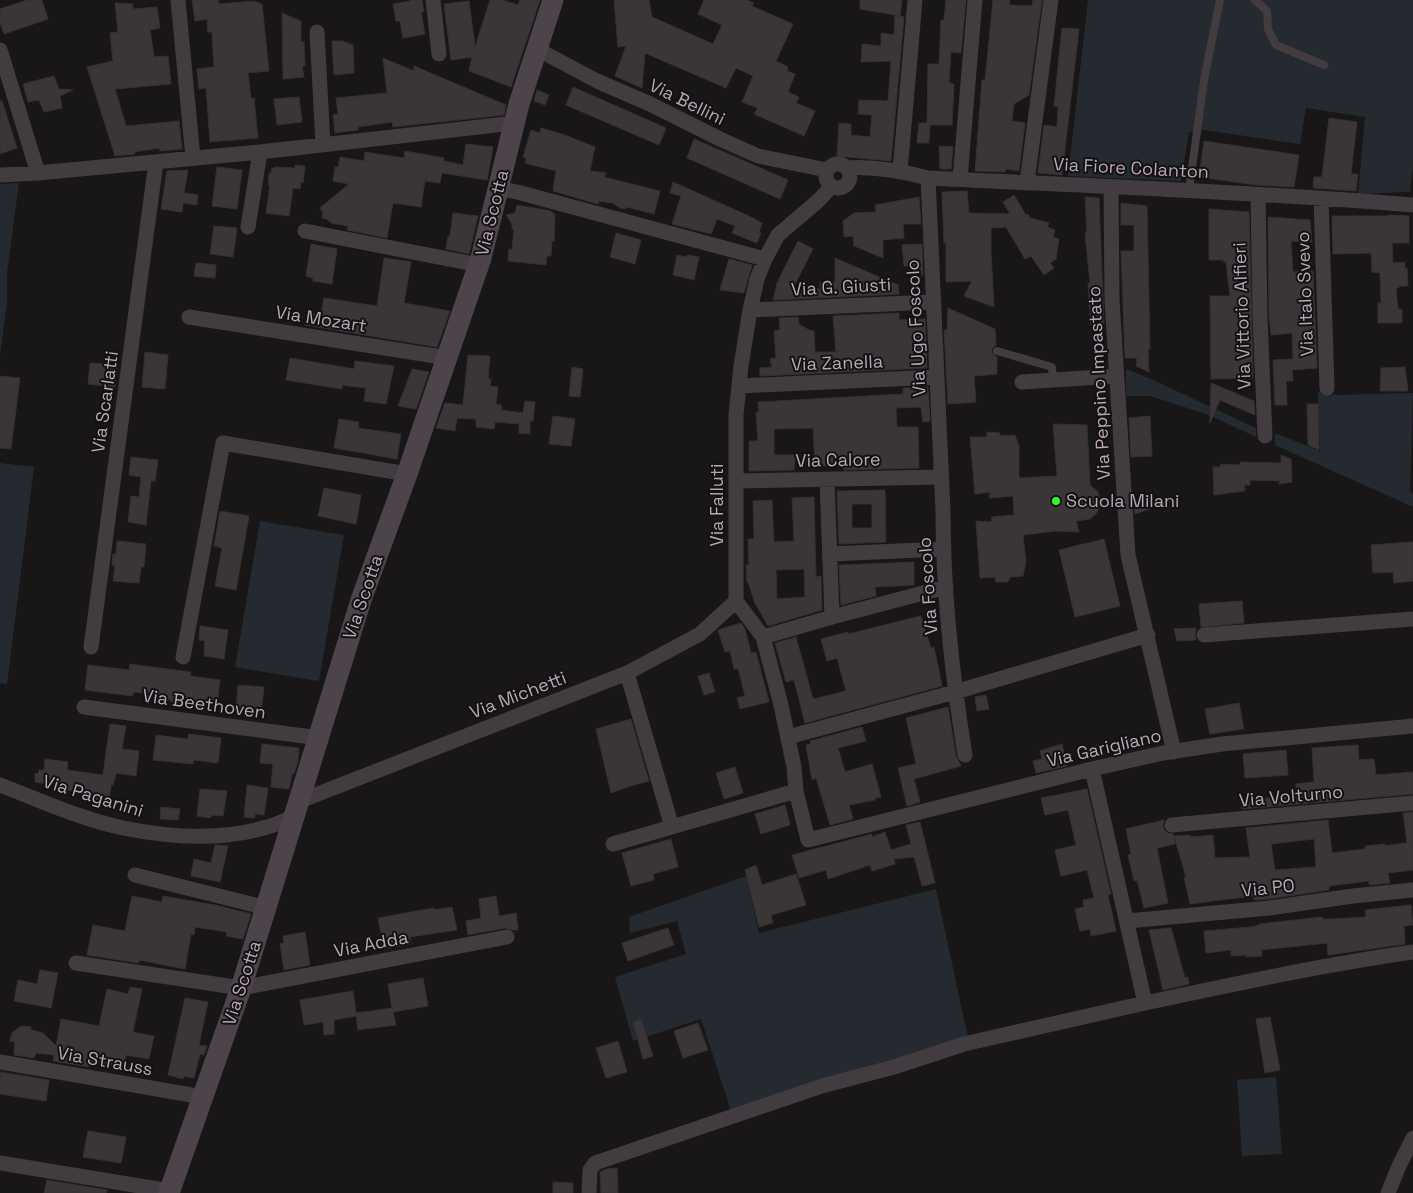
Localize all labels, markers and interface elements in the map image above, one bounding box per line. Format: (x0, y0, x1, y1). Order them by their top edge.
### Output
street label: Via Bellini (645, 73, 729, 130)
street label: Via Fiore Colanton (1053, 152, 1209, 183)
street label: Via Scotta (470, 167, 513, 258)
street label: Via Italo Svevo (1291, 231, 1318, 357)
street label: Via Vittorio Alfieri (1227, 242, 1256, 390)
street label: Via Ugo Foscolo (900, 259, 931, 397)
street label: Via G. Giusti (790, 272, 892, 301)
street label: Via Peppino Impastato (1082, 285, 1115, 481)
street label: Via Mozart (274, 300, 368, 337)
street label: Via Scarlatti (86, 349, 123, 454)
street label: Via Zanella (791, 349, 883, 376)
street label: Via Calore (795, 447, 881, 472)
street label: Via Falluti (705, 464, 728, 547)
place label: Scuola Milani (1066, 489, 1180, 512)
marker: Scuola Milani (1050, 495, 1062, 507)
street label: Via Foscolo (913, 536, 942, 636)
street label: Via Scotta (337, 552, 388, 642)
street label: Via Michetti (466, 666, 569, 723)
street label: Via Beethoven (141, 683, 267, 724)
street label: Via Garigliano (1044, 723, 1163, 772)
street label: Via Paganini (40, 769, 146, 822)
street label: Via Volturno (1238, 779, 1344, 812)
street label: Via PO (1240, 873, 1296, 902)
street label: Via Adda (332, 925, 410, 962)
street label: Via Scotta (217, 938, 266, 1028)
street label: Via Strauss (56, 1041, 155, 1080)

